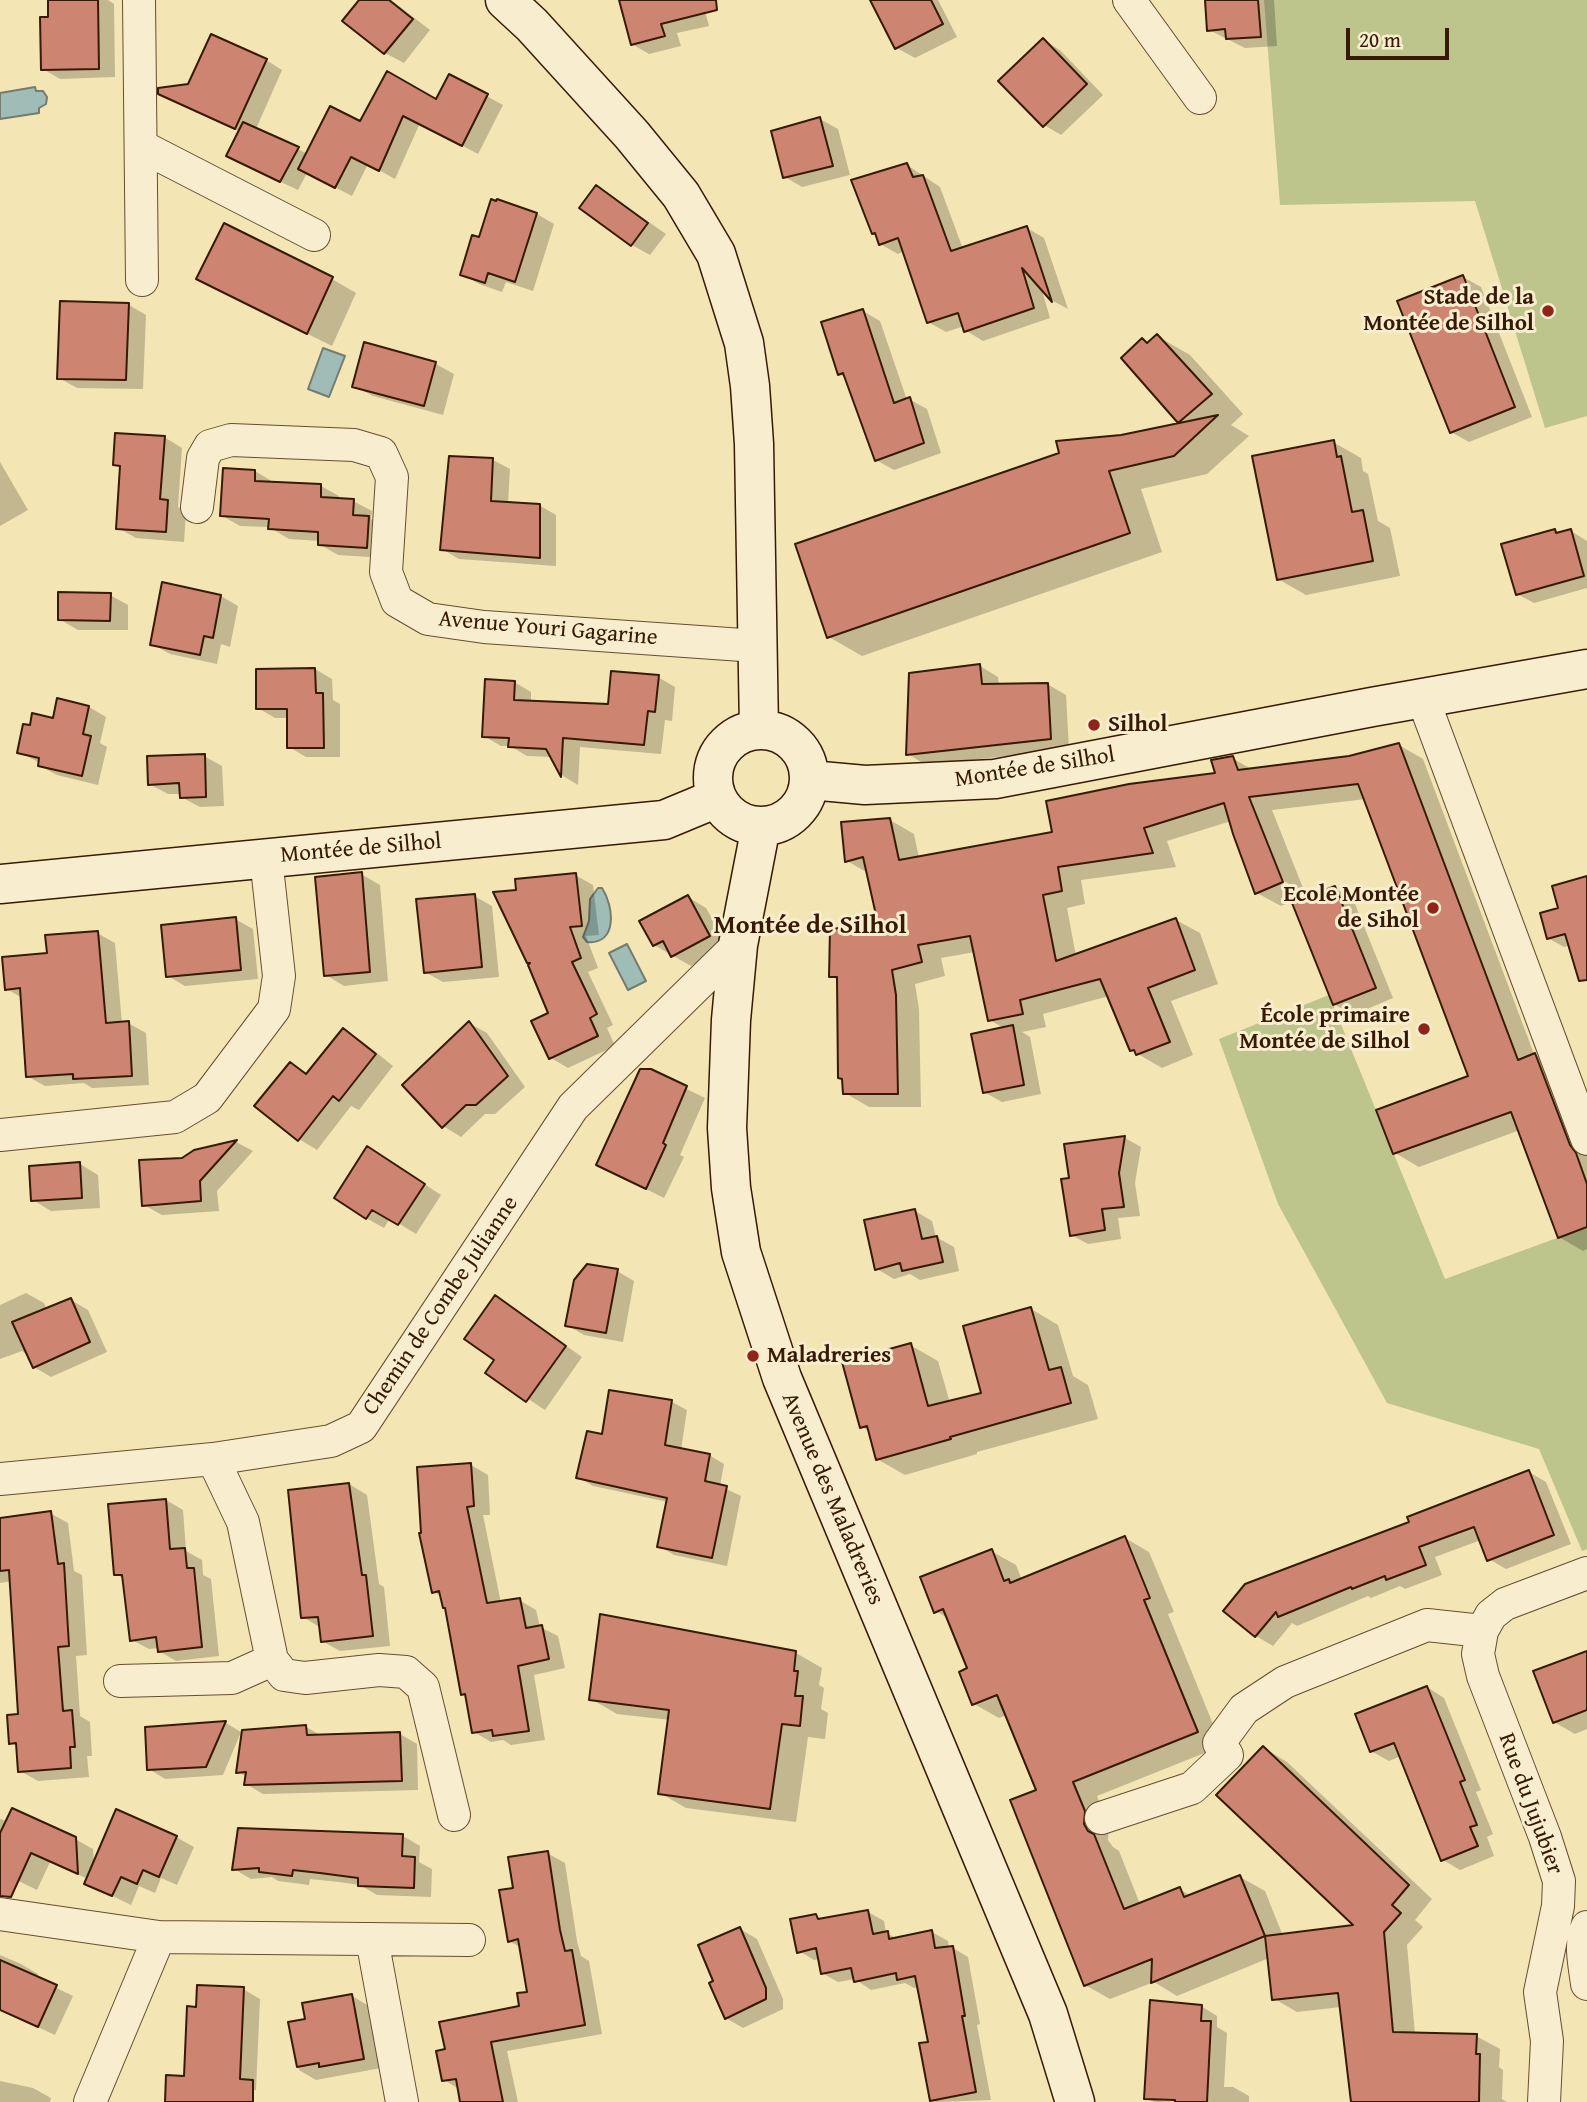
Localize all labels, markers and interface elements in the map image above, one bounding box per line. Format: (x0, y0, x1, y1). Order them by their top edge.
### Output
scale bar (1349, 14, 1452, 58)
text: 20 m (1359, 24, 1401, 55)
place label: Stade de la Montée de Silhol (1363, 284, 1534, 338)
marker: Stade de la Montée de Silhol (1540, 303, 1556, 319)
street label: Avenue Youri Gagarine (437, 606, 659, 652)
place label: Silhol (1108, 711, 1167, 739)
marker: Silhol (1086, 717, 1102, 733)
street label: Montée de Silhol (953, 742, 1117, 794)
street label: Montée de Silhol (279, 828, 443, 870)
place label: Ecole Montée de Sihol (1283, 881, 1419, 935)
marker: Ecole Montée de Sihol (1425, 900, 1441, 916)
district label: Montée de Silhol (713, 910, 907, 942)
place label: École primaire Montée de Silhol (1239, 1002, 1410, 1056)
marker: École primaire Montée de Silhol (1416, 1021, 1432, 1037)
street label: Chemin de Combe Julianne (357, 1191, 525, 1421)
place label: Maladreries (767, 1342, 891, 1370)
marker: Maladreries (745, 1348, 761, 1364)
street label: Avenue des Maladreries (775, 1389, 889, 1609)
street label: Rue du Jujubier (1492, 1730, 1568, 1878)

